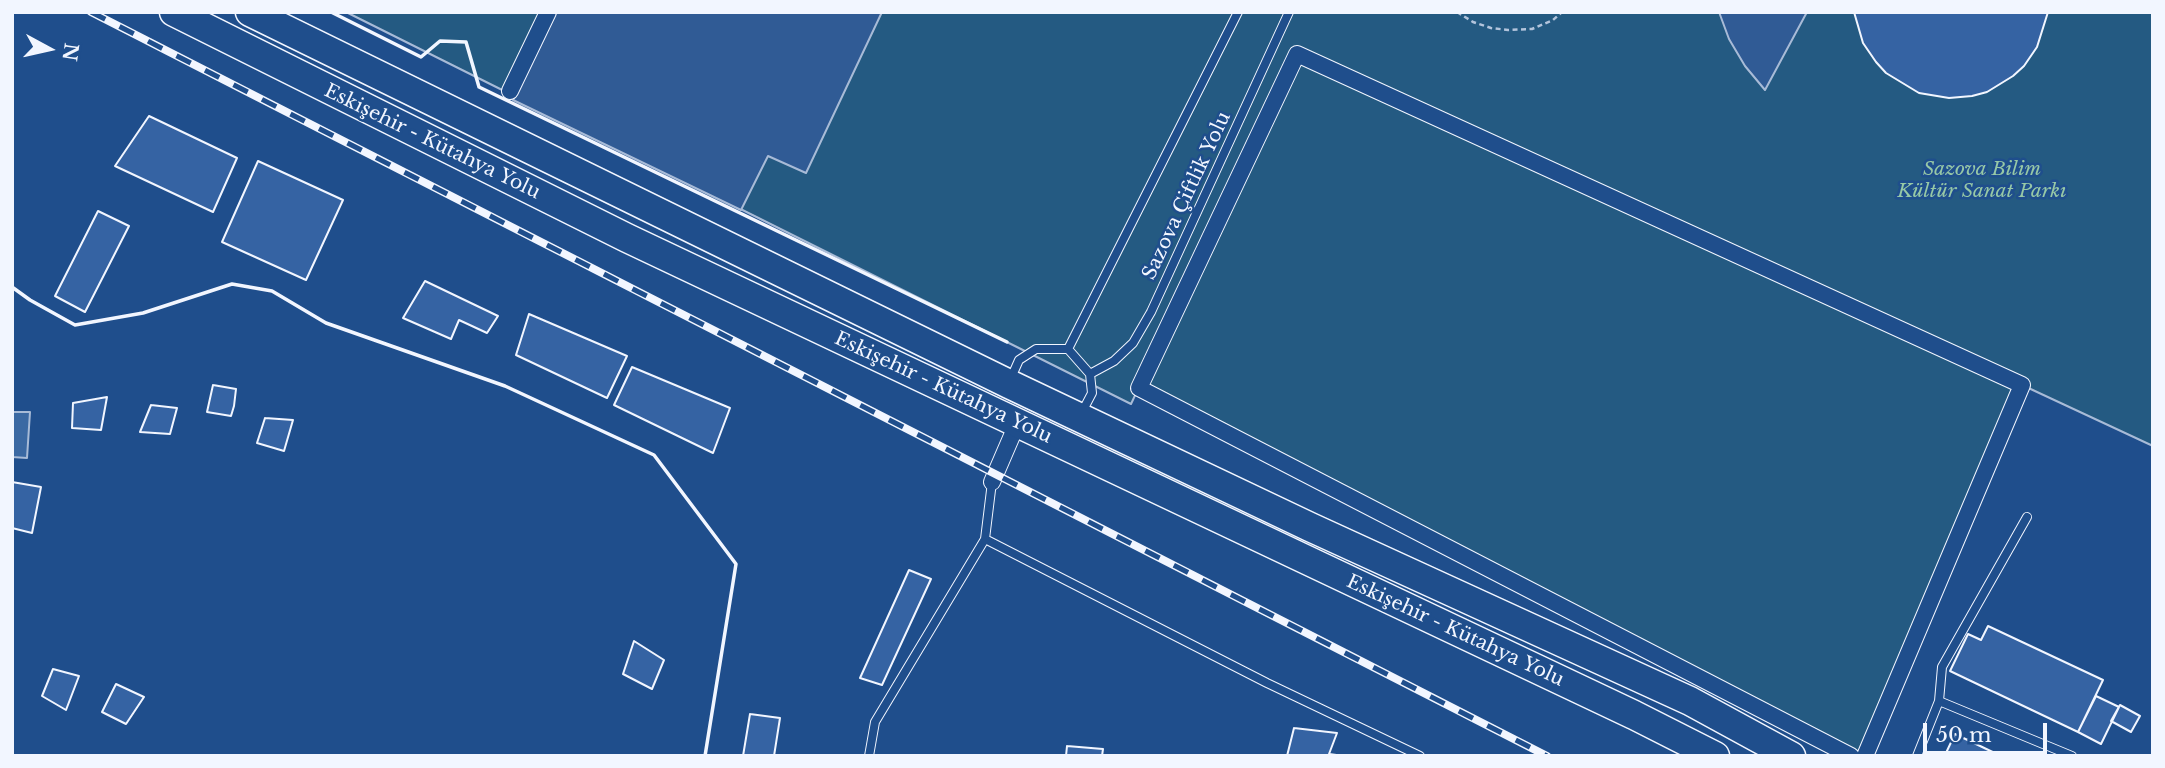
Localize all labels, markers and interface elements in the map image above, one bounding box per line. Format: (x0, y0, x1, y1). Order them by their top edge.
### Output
north arrow (14, 14, 84, 84)
text: N (58, 42, 83, 62)
street label: Eskişehir - Kütahya Yolu (320, 80, 544, 204)
street label: Sazova Çiftlik Yolu (1138, 108, 1236, 284)
park label: Sazova Bilim Kültür Sanat Parkı (1897, 159, 2067, 203)
street label: Eskişehir - Kütahya Yolu (831, 327, 1055, 449)
street label: Eskişehir - Kütahya Yolu (1343, 570, 1567, 692)
scale bar (1927, 708, 2051, 752)
text: 50 m (1936, 722, 1991, 748)

